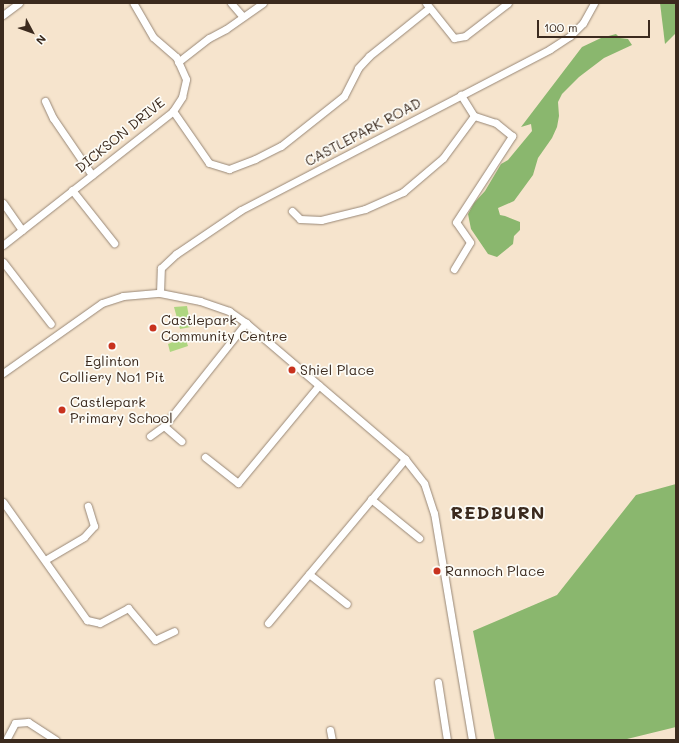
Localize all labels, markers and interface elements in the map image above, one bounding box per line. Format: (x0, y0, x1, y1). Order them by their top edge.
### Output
north arrow (12, 12, 52, 52)
scale bar (539, 12, 652, 38)
text: 100 m (544, 19, 578, 35)
text: N (33, 32, 50, 48)
street label: DICKSON DRIVE (72, 94, 168, 176)
street label: CASTLEPARK ROAD (302, 94, 424, 170)
place label: Castlepark Community Centre (161, 312, 288, 344)
marker: Castlepark Community Centre (148, 323, 158, 333)
marker: Eglinton Colliery No1 Pit (107, 341, 117, 351)
place label: Eglinton Colliery No1 Pit (59, 353, 165, 386)
place label: Shiel Place (300, 362, 374, 378)
marker: Shiel Place (287, 365, 297, 375)
place label: Castlepark Primary School (70, 394, 173, 426)
marker: Castlepark Primary School (57, 405, 67, 415)
district label: REDBURN (451, 501, 545, 523)
place label: Rannoch Place (445, 563, 545, 579)
marker: Rannoch Place (432, 566, 442, 576)

